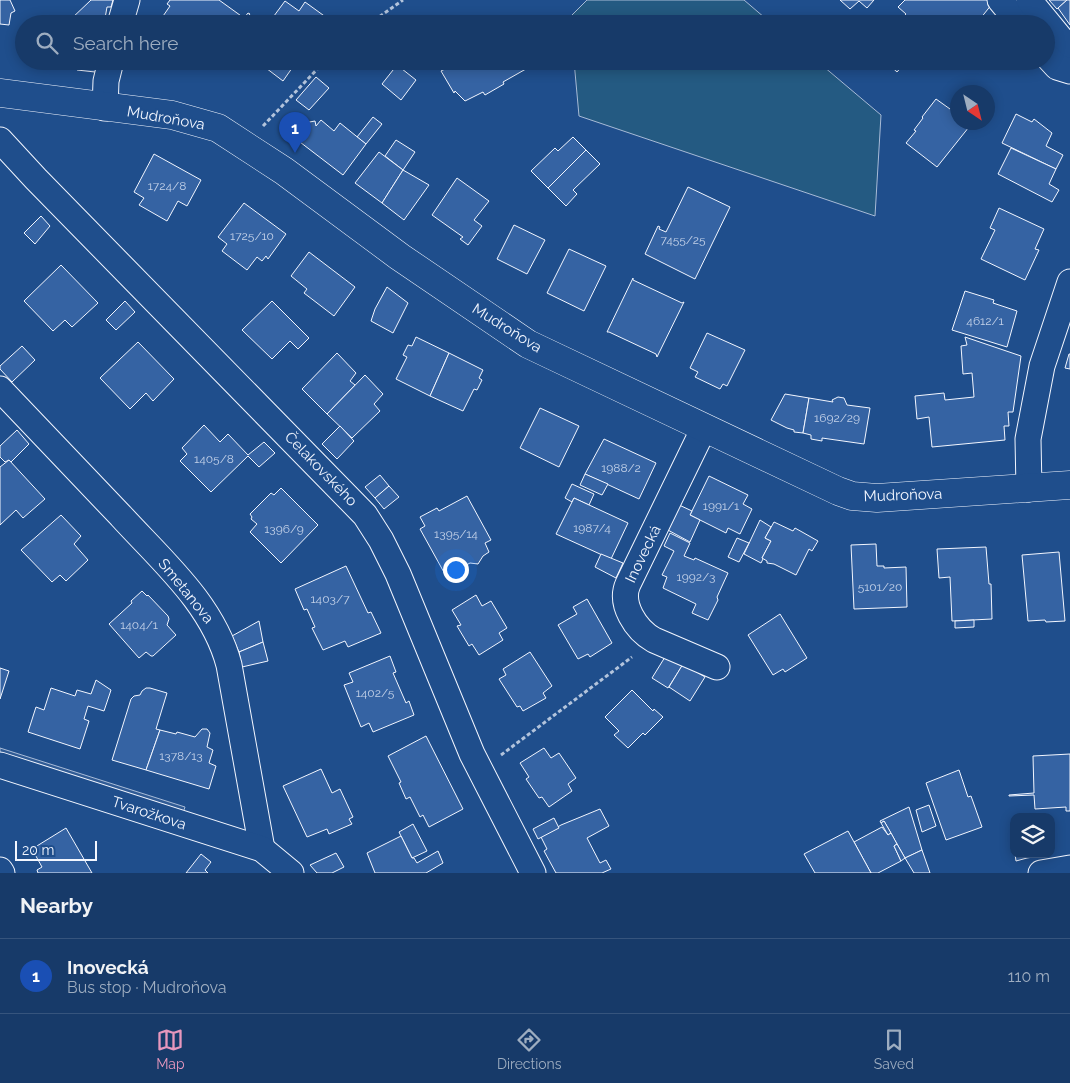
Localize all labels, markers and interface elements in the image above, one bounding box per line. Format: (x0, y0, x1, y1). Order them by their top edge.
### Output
search box (15, 15, 1055, 70)
icon: search (33, 29, 61, 57)
text: Search here (73, 32, 179, 54)
north arrow (950, 85, 995, 130)
street label: Mudroňova (126, 102, 206, 134)
pin: 1 (279, 112, 311, 153)
house number: 1724/8 (148, 179, 186, 193)
house number: 1725/10 (230, 229, 274, 243)
house number: 7455/25 (660, 233, 706, 247)
street label: Mudroňova (469, 300, 545, 356)
house number: 4612/1 (966, 314, 1004, 328)
house number: 1692/29 (814, 411, 860, 425)
street label: Čelakovského (281, 427, 362, 510)
house number: 1405/8 (194, 452, 234, 466)
house number: 1988/2 (601, 461, 641, 475)
street label: Mudroňova (863, 485, 943, 505)
house number: 1991/1 (703, 499, 739, 513)
house number: 1987/4 (573, 521, 611, 535)
house number: 1396/9 (264, 522, 304, 536)
street label: Inovecká (621, 522, 665, 586)
house number: 1395/14 (434, 527, 478, 541)
street label: Smetanova (154, 555, 218, 627)
your location (443, 557, 469, 583)
house number: 1992/3 (677, 570, 715, 584)
house number: 5101/20 (858, 580, 902, 594)
house number: 1403/7 (310, 592, 350, 606)
house number: 1404/1 (120, 618, 158, 632)
house number: 1402/5 (356, 686, 395, 700)
house number: 1378/13 (159, 749, 203, 763)
street label: Tvarožkova (109, 793, 189, 833)
map controls (1010, 813, 1055, 858)
button: layers (1010, 813, 1055, 858)
scale bar (15, 838, 98, 861)
text: 20 m (22, 842, 54, 858)
text: Nearby (20, 893, 93, 918)
text: Inovecká (67, 956, 149, 978)
text: 1 (32, 967, 40, 986)
text: 110 m (1008, 967, 1050, 986)
text: Bus stop · Mudroňova (67, 978, 226, 997)
tab: Map (156, 1026, 185, 1072)
tab: Directions (497, 1026, 562, 1072)
tab: Saved (874, 1026, 914, 1072)

